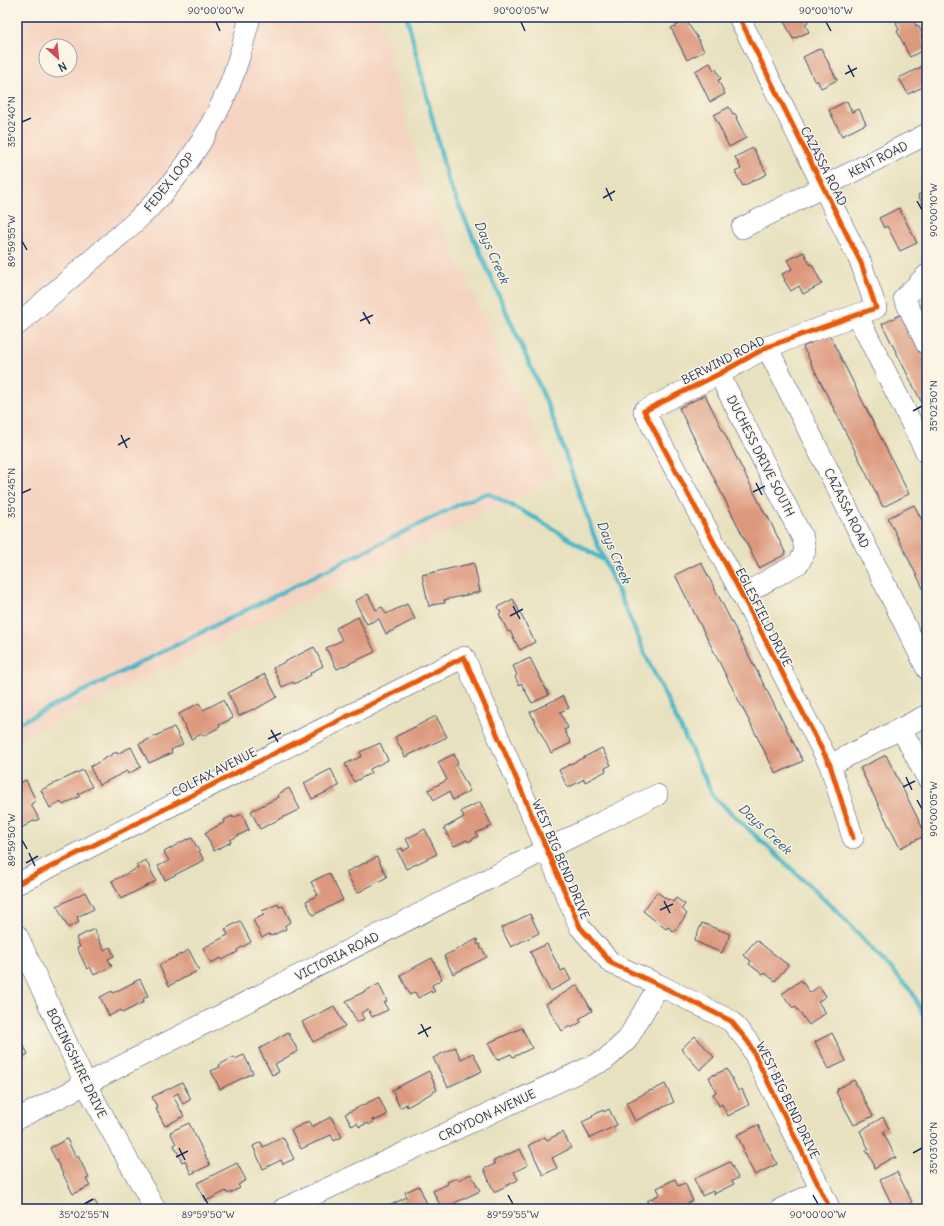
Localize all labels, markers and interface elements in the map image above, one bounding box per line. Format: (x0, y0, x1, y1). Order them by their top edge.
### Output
text: 90°00'00"W (188, 4, 244, 17)
text: 90°00'05"W (493, 4, 549, 17)
text: 90°00'10"W (799, 4, 853, 17)
north arrow (38, 38, 78, 78)
text: N (56, 59, 69, 75)
text: 35°02'40"N (5, 96, 18, 148)
street label: CAZASSA ROAD (798, 124, 850, 208)
street label: KENT ROAD (846, 138, 910, 180)
street label: FEDEX LOOP (141, 149, 197, 215)
text: 90°00'10"W (927, 183, 940, 237)
text: 89°59'55"W (5, 215, 18, 267)
water label: Days Creek (471, 218, 514, 287)
street label: BERWIND ROAD (679, 333, 767, 387)
text: 35°02'50"N (927, 380, 940, 432)
street label: DUCHESS DRIVE SOUTH (724, 393, 798, 519)
street label: CAZASSA ROAD (821, 466, 873, 550)
text: 35°02'45"N (5, 468, 18, 518)
water label: Days Creek (593, 518, 635, 587)
street label: EGLESFIELD DRIVE (733, 565, 795, 669)
street label: COLFAX AVENUE (169, 744, 259, 800)
text: 90°00'05"W (927, 781, 940, 837)
street label: WEST BIG BEND DRIVE (529, 797, 593, 921)
water label: Days Creek (735, 800, 796, 859)
text: 89°59'50"W (5, 813, 18, 867)
street label: VICTORIA ROAD (293, 928, 381, 984)
street label: BOEINGSHIRE DRIVE (44, 1006, 110, 1120)
street label: WEST BIG BEND DRIVE (753, 1039, 823, 1161)
street label: CROYDON AVENUE (436, 1086, 538, 1144)
text: 35°03'00"N (927, 1122, 940, 1174)
text: 35°02'55"N (59, 1208, 109, 1221)
text: 89°59'50"W (181, 1208, 235, 1221)
text: 89°59'55"W (487, 1208, 539, 1221)
text: 90°00'00"W (790, 1208, 846, 1221)

